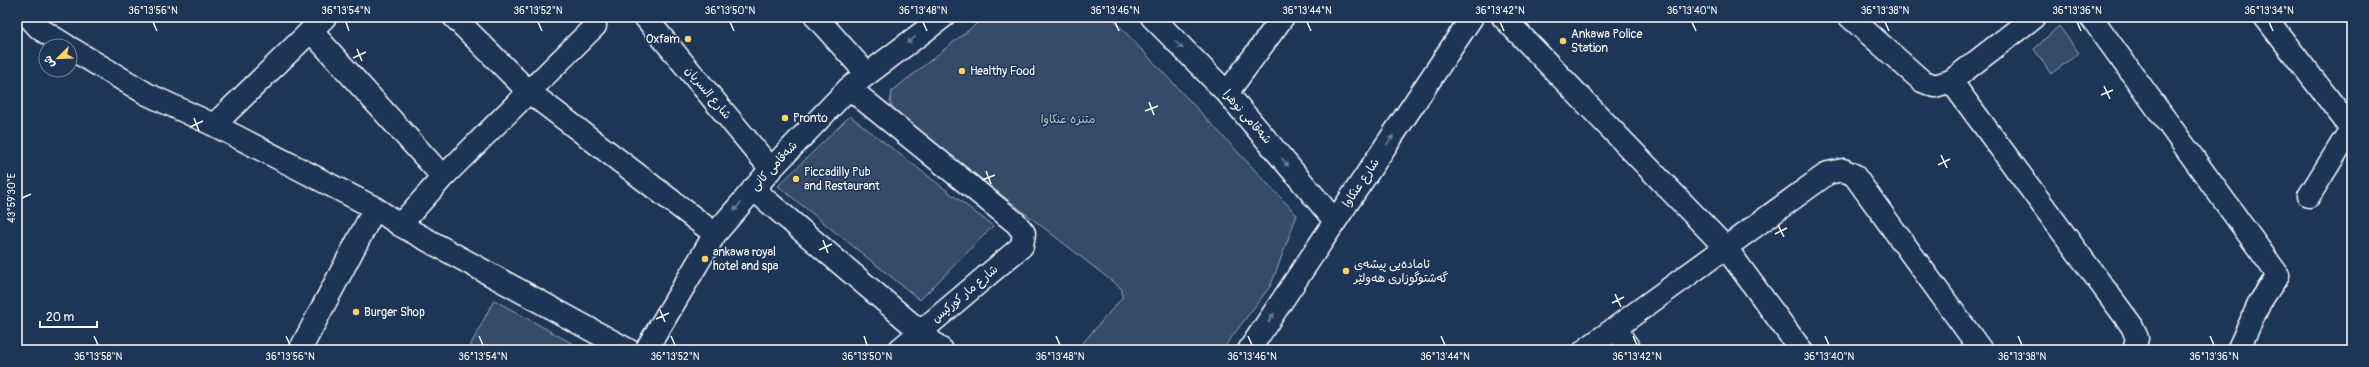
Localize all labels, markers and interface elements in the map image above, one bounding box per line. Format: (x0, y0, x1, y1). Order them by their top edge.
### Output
text: 36°13'56"N (128, 5, 178, 17)
text: 36°13'54"N (321, 5, 371, 17)
text: 36°13'52"N (513, 5, 563, 17)
text: 36°13'50"N (705, 5, 755, 17)
text: 36°13'48"N (899, 5, 948, 17)
text: 36°13'46"N (1090, 5, 1140, 17)
text: 36°13'44"N (1282, 5, 1332, 17)
text: 36°13'42"N (1475, 5, 1525, 17)
text: 36°13'40"N (1667, 5, 1718, 17)
text: 36°13'38"N (1861, 5, 1910, 17)
text: 36°13'36"N (2052, 5, 2102, 17)
text: 36°13'34"N (2244, 5, 2294, 17)
place label: Ankawa Police Station (1571, 27, 1643, 56)
place label: Oxfam (646, 32, 680, 47)
marker: Oxfam (683, 34, 693, 44)
one-way arrow (906, 36, 917, 45)
marker: Ankawa Police Station (1558, 36, 1568, 46)
north arrow (38, 38, 78, 78)
one-way arrow (1174, 40, 1184, 50)
text: ش (41, 54, 58, 70)
street label: شارع السريان (681, 63, 734, 123)
place label: Healthy Food (970, 64, 1035, 79)
marker: Healthy Food (957, 66, 967, 76)
street label: شەقامی نوهرا (1219, 87, 1275, 147)
place label: Pronto (793, 111, 828, 126)
park label: متنزه عنكاوا (1041, 112, 1095, 127)
marker: Pronto (780, 113, 790, 123)
one-way arrow (1386, 135, 1394, 145)
street label: شەقامی کانی (747, 138, 801, 194)
one-way arrow (1281, 156, 1290, 167)
street label: شارع عنكاوا (1339, 156, 1384, 211)
place label: Piccadilly Pub and Restaurant (804, 165, 880, 194)
text: 43°59'30"E (6, 173, 18, 223)
marker: Piccadilly Pub and Restaurant (791, 174, 801, 184)
one-way arrow (733, 202, 742, 213)
place label: ankawa royal hotel and spa (713, 245, 779, 274)
marker: ankawa royal hotel and spa (700, 254, 710, 264)
place label: ئاماده‌یی پیشه‌ی گه‌شتوگوزاری هه‌ولێر (1353, 257, 1448, 286)
street label: شارع مار كوركيس (929, 262, 1002, 327)
marker: ئاماده‌یی پیشه‌ی گه‌شتوگوزاری هه‌ولێر (1341, 266, 1351, 276)
scale bar (40, 303, 97, 329)
place label: Burger Shop (364, 305, 425, 320)
marker: Burger Shop (351, 307, 361, 317)
text: 20 m (46, 310, 75, 325)
one-way arrow (1267, 312, 1275, 323)
text: 36°13'58"N (74, 351, 123, 363)
text: 36°13'56"N (265, 351, 315, 363)
text: 36°13'54"N (458, 351, 508, 363)
text: 36°13'52"N (650, 351, 700, 363)
text: 36°13'50"N (842, 351, 892, 363)
text: 36°13'48"N (1036, 351, 1085, 363)
text: 36°13'46"N (1227, 351, 1277, 363)
text: 36°13'44"N (1420, 351, 1470, 363)
text: 36°13'42"N (1612, 351, 1662, 363)
text: 36°13'40"N (1804, 351, 1855, 363)
text: 36°13'38"N (1998, 351, 2047, 363)
text: 36°13'36"N (2189, 351, 2239, 363)

